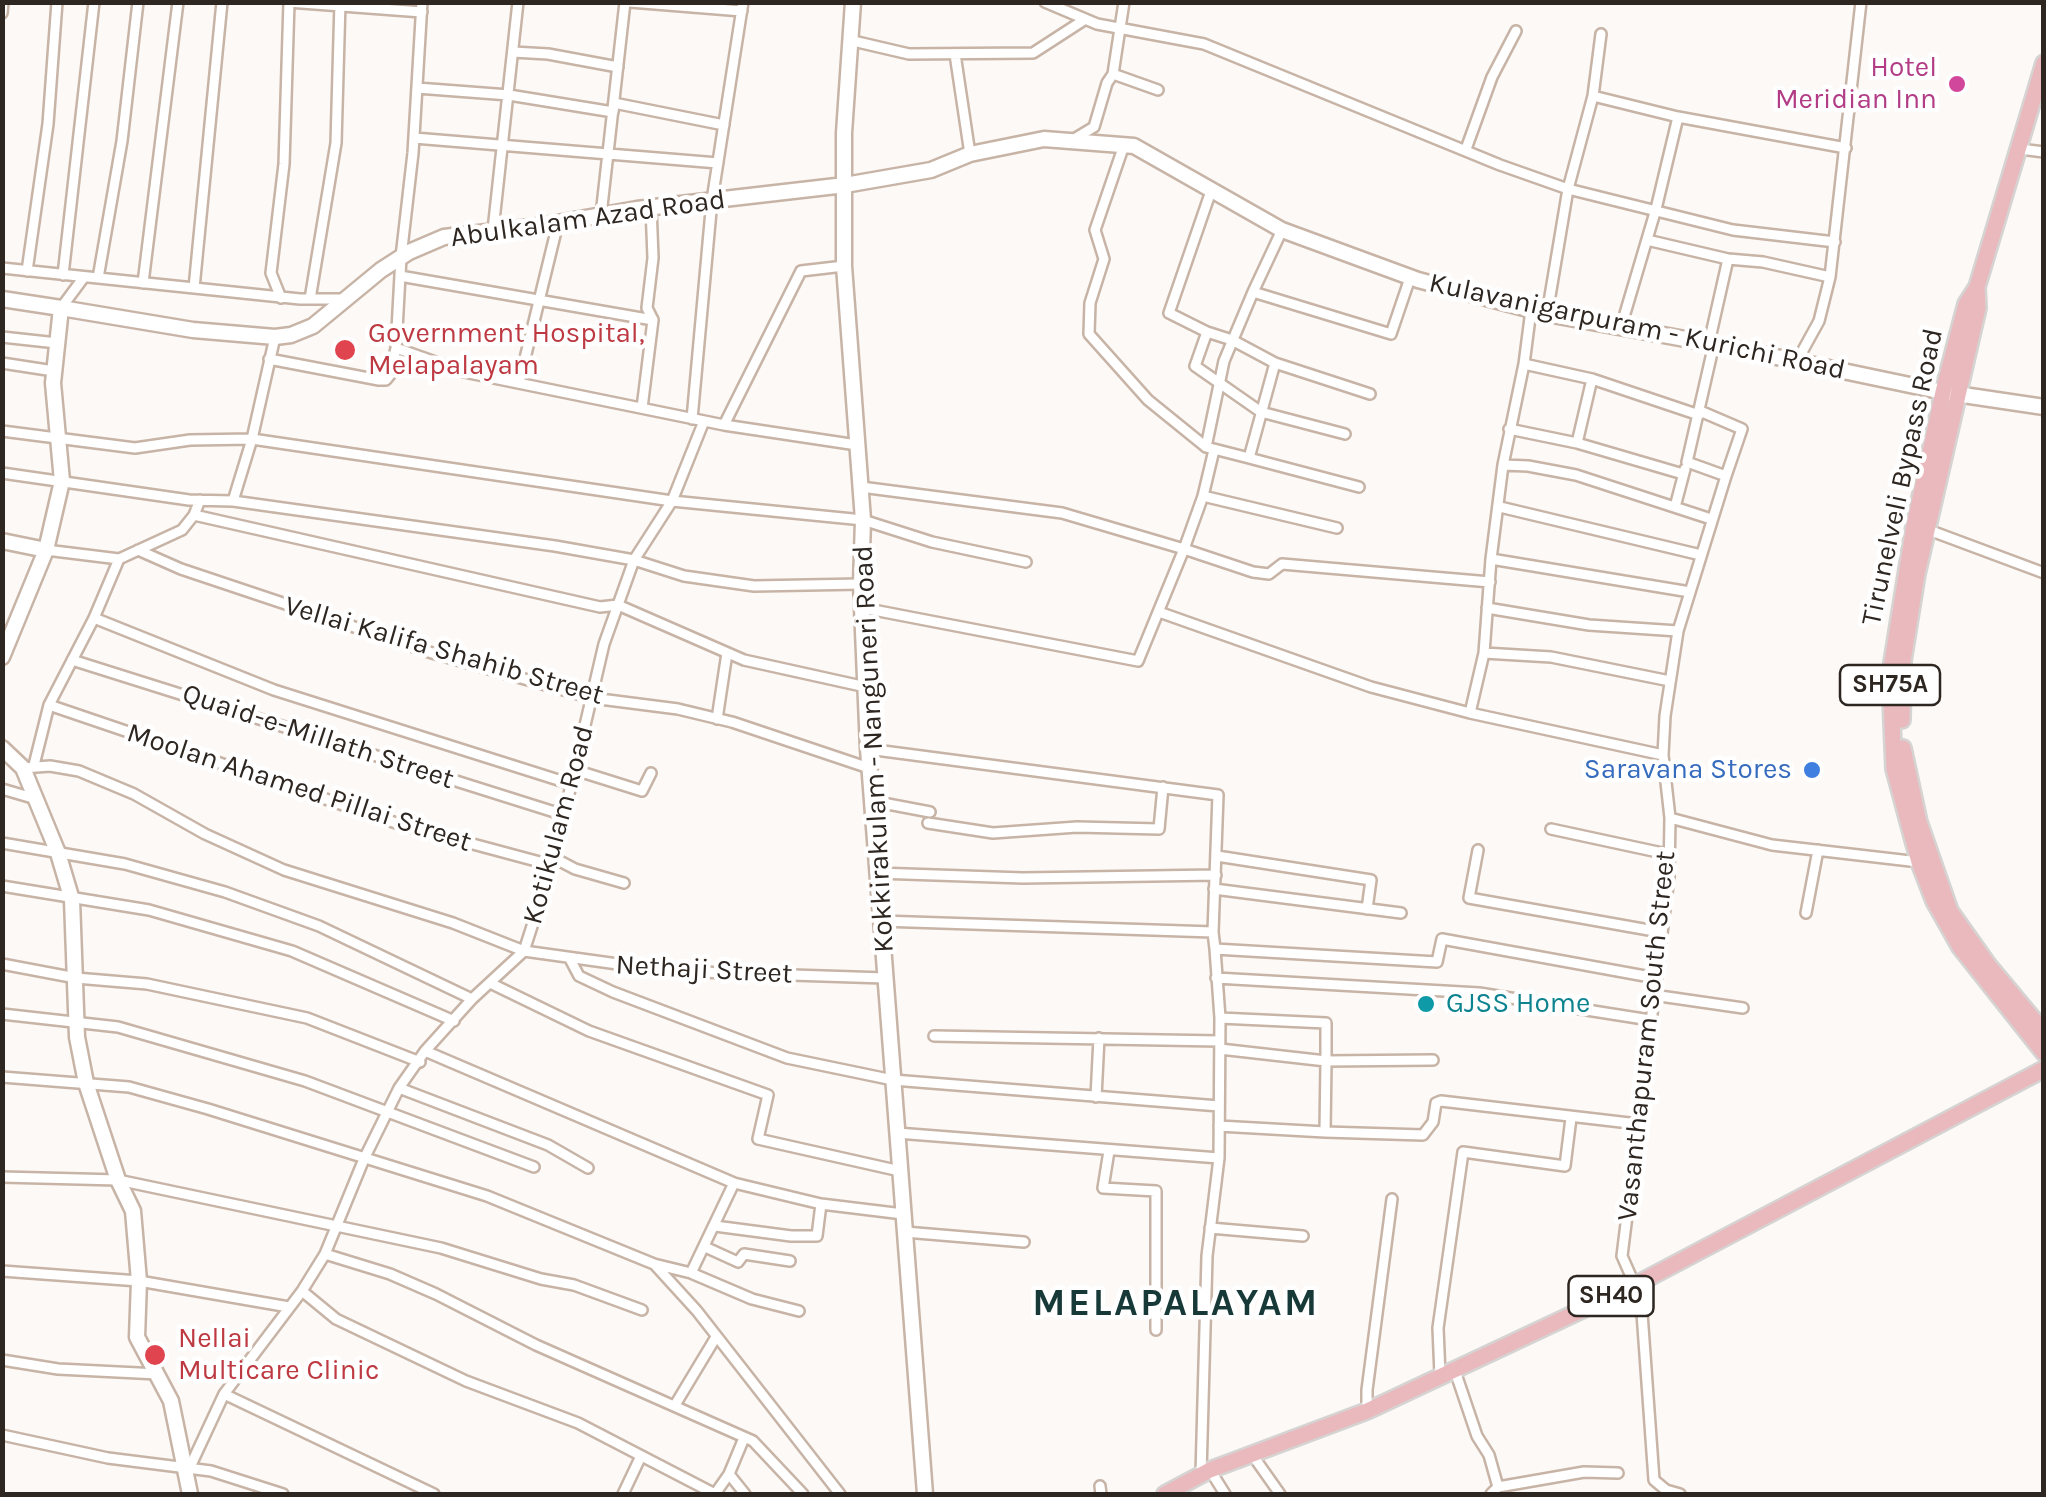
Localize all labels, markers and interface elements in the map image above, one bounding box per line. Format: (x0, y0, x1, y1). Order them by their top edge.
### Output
place label: Hotel Meridian Inn (1775, 51, 1937, 117)
marker: Hotel Meridian Inn (1946, 73, 1968, 95)
street label: Abulkalam Azad Road (448, 183, 728, 255)
street label: Kulavanigarpuram - Kurichi Road (1426, 266, 1848, 388)
place label: Government Hospital, Melapalayam (368, 317, 645, 383)
street label: Tirunelveli Bypass Road (1855, 326, 1951, 628)
marker: Government Hospital, Melapalayam (332, 337, 358, 363)
street label: Kokkirakulam - Nanguneri Road (847, 544, 901, 954)
street label: Vellai Kalifa Shahib Street (281, 589, 607, 713)
road number: SH75A (1840, 665, 1940, 705)
street label: Quaid-e-Millath Street (178, 677, 458, 797)
street label: Moolan Ahamed Pillai Street (123, 716, 475, 860)
street label: Kotikulam Road (516, 722, 602, 928)
place label: Saravana Stores (1584, 753, 1792, 787)
marker: Saravana Stores (1801, 759, 1823, 781)
street label: Vasanthapuram South Street (1611, 849, 1683, 1223)
street label: Nethaji Street (615, 949, 793, 991)
place label: GJSS Home (1446, 987, 1590, 1021)
marker: GJSS Home (1415, 993, 1437, 1015)
road number: SH40 (1568, 1276, 1654, 1316)
district label: MELAPALAYAM (1032, 1281, 1320, 1327)
place label: Nellai Multicare Clinic (178, 1322, 379, 1388)
marker: Nellai Multicare Clinic (142, 1342, 168, 1368)

